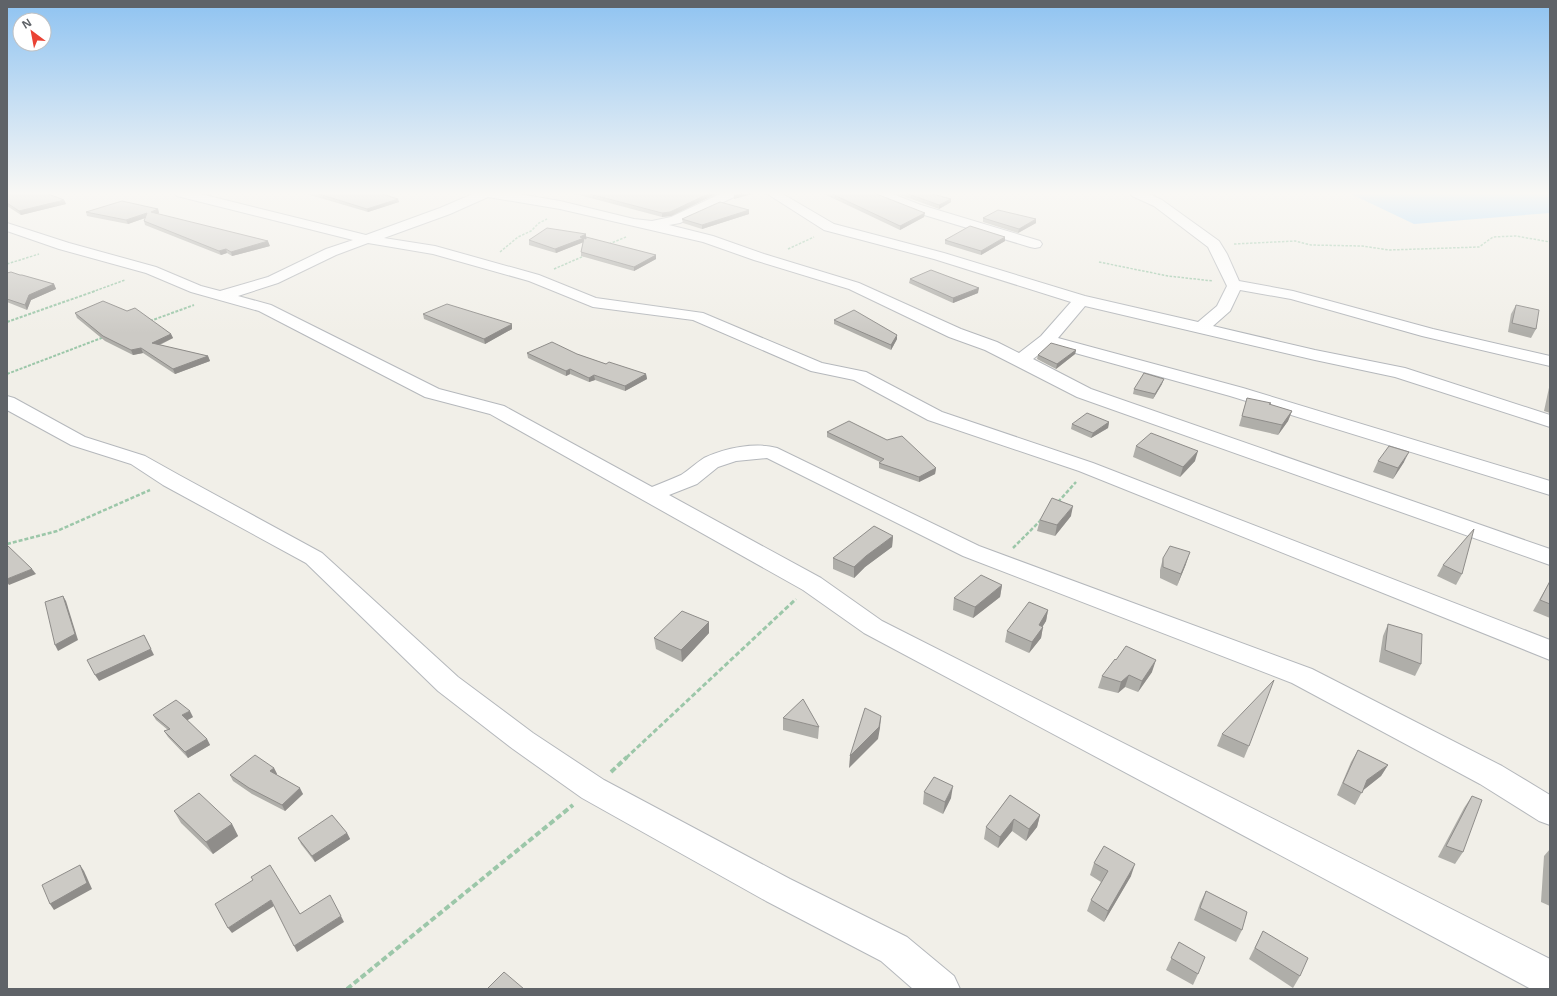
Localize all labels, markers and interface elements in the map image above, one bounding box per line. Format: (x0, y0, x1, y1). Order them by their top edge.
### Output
north arrow (12, 12, 52, 52)
text: N (19, 14, 34, 32)

